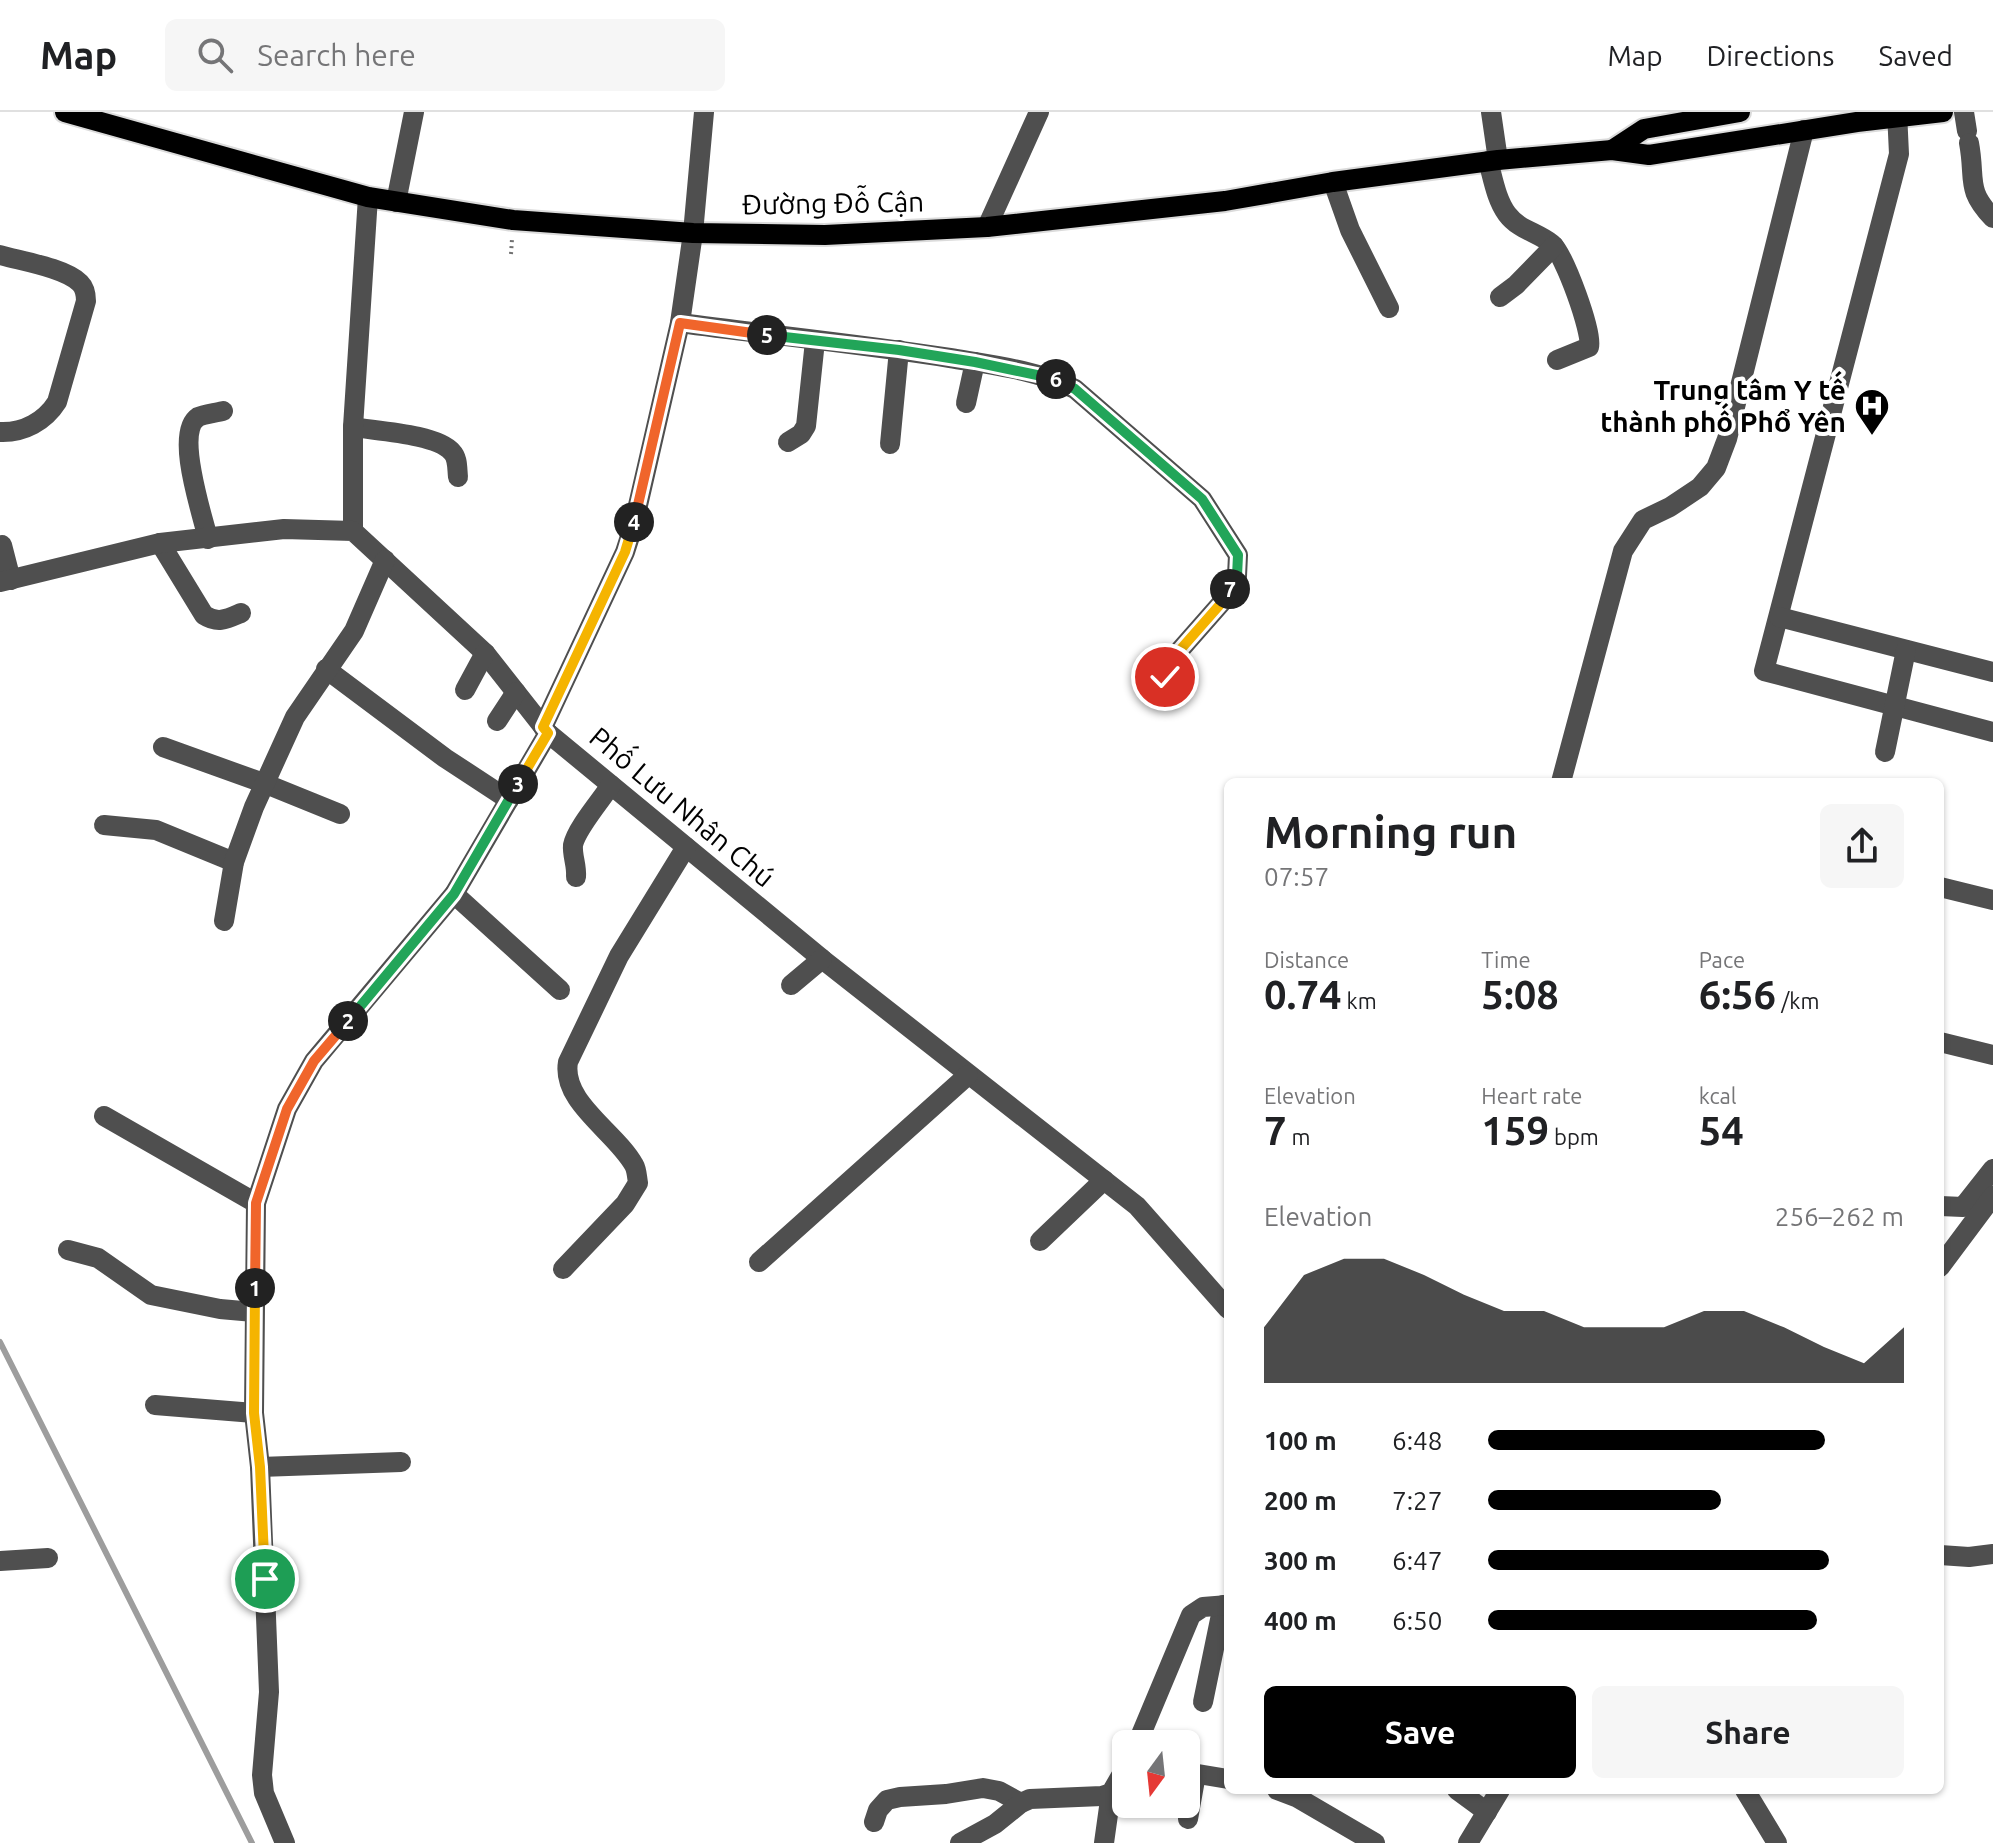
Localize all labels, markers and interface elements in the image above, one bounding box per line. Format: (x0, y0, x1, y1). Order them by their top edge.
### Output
search box (165, 19, 725, 91)
icon: search (193, 33, 237, 77)
text: Map (40, 34, 117, 76)
text: Search here (257, 38, 416, 72)
text: Map (1607, 40, 1663, 71)
text: Directions (1707, 40, 1834, 71)
text: Saved (1878, 40, 1953, 71)
street label: Đường Đỗ Cận (742, 184, 924, 220)
pin: 5 (747, 315, 787, 355)
text: 5 (761, 322, 773, 347)
pin: 6 (1036, 359, 1076, 399)
text: 6 (1050, 366, 1062, 391)
place label: Trung tâm Y tế thành phố Phổ Yên (1600, 370, 1846, 437)
hospital icon: Trung tâm Y tế thành phố Phổ Yên (1853, 387, 1891, 437)
pin: 4 (614, 502, 654, 542)
text: 4 (628, 509, 640, 534)
pin: 7 (1210, 569, 1250, 609)
text: 7 (1224, 576, 1236, 601)
pin (1131, 643, 1199, 711)
icon: check (1143, 655, 1187, 699)
street label: Phố Lưu Nhân Chú (584, 718, 782, 893)
pin: 3 (498, 764, 538, 804)
text: 3 (512, 771, 524, 796)
button: share (1820, 804, 1904, 888)
text: Morning run (1264, 807, 1517, 856)
text: 07:57 (1264, 862, 1329, 891)
text: Distance (1264, 947, 1349, 972)
text: Time (1481, 947, 1531, 972)
text: Pace (1699, 947, 1745, 972)
text: 0.74 (1264, 972, 1342, 1017)
text: 5:08 (1481, 972, 1559, 1017)
text: 6:56 (1699, 972, 1776, 1017)
text: km (1342, 988, 1377, 1013)
text: /km (1776, 988, 1819, 1013)
pin: 2 (328, 1001, 368, 1041)
text: 2 (342, 1008, 354, 1033)
text: Elevation (1264, 1083, 1356, 1108)
text: Heart rate (1481, 1083, 1583, 1108)
text: kcal (1699, 1083, 1737, 1108)
text: 7 (1264, 1108, 1287, 1153)
text: 159 (1481, 1108, 1549, 1153)
text: 54 (1699, 1108, 1744, 1153)
text: m (1287, 1124, 1311, 1149)
text: bpm (1549, 1124, 1599, 1149)
text: Elevation (1264, 1202, 1372, 1231)
text: 256–262 m (1775, 1202, 1904, 1231)
pin: 1 (235, 1268, 275, 1308)
text: 1 (249, 1275, 261, 1300)
text: 100 m (1264, 1426, 1337, 1455)
text: 6:48 (1392, 1426, 1442, 1455)
text: 200 m (1264, 1486, 1337, 1515)
text: 7:27 (1392, 1486, 1442, 1515)
pin (231, 1545, 299, 1613)
text: 300 m (1264, 1546, 1337, 1575)
text: 6:47 (1392, 1546, 1442, 1575)
icon: arrive (243, 1557, 287, 1601)
text: 400 m (1264, 1606, 1337, 1635)
text: 6:50 (1392, 1606, 1442, 1635)
button: Save (1264, 1686, 1576, 1778)
button: Share (1592, 1686, 1904, 1778)
north arrow (1112, 1730, 1200, 1818)
map controls (1112, 1730, 1200, 1818)

